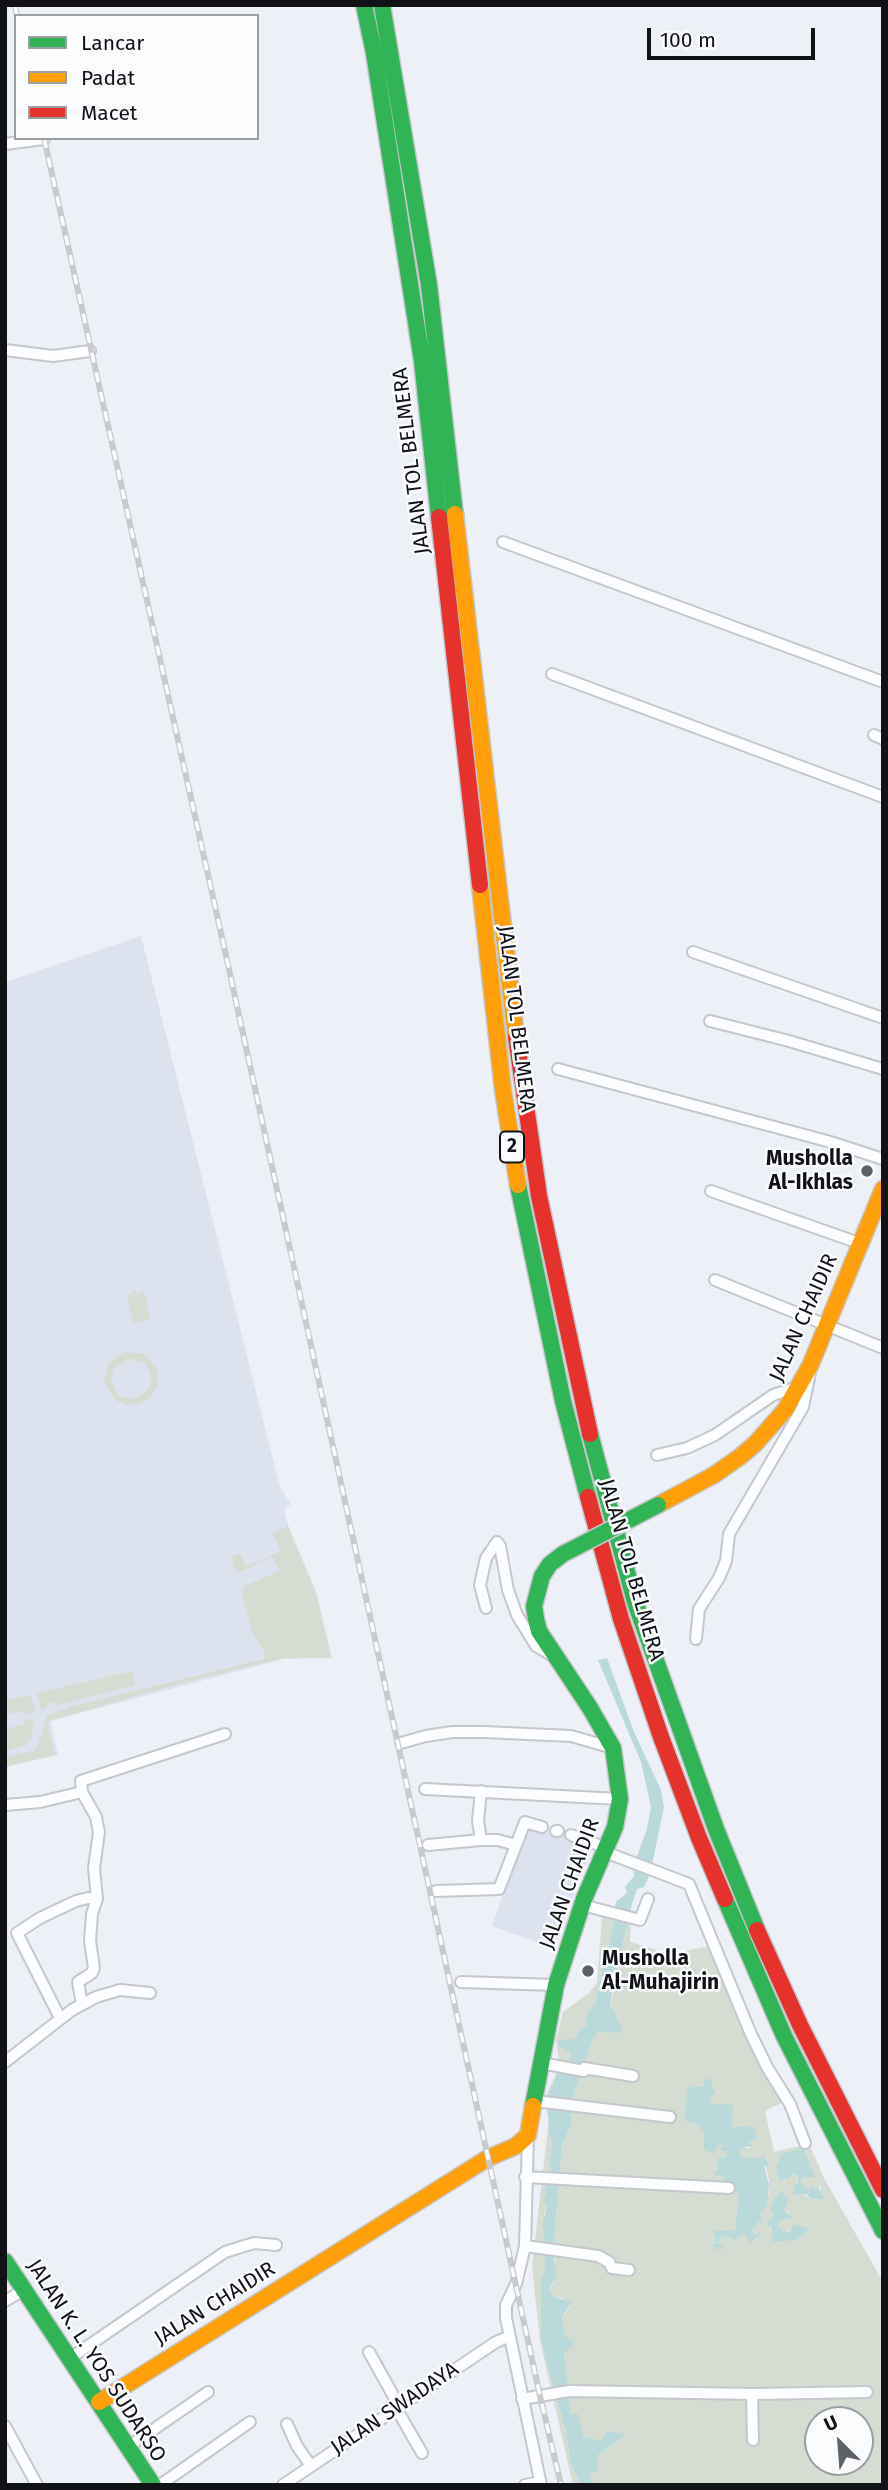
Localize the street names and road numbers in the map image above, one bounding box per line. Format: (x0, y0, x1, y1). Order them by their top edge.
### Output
street label: JALAN TOL BELMERA (388, 366, 436, 556)
street label: JALAN TOL BELMERA (492, 924, 540, 1114)
road number: 2 (500, 1132, 524, 1162)
street label: JALAN CHAIDIR (765, 1250, 843, 1386)
street label: JALAN TOL BELMERA (593, 1476, 669, 1664)
street label: JALAN CHAIDIR (535, 1815, 605, 1953)
street label: JALAN K. L. YOS SUDARSO (21, 2255, 171, 2467)
street label: JALAN CHAIDIR (150, 2257, 280, 2351)
street label: JALAN SWADAYA (326, 2357, 464, 2461)

